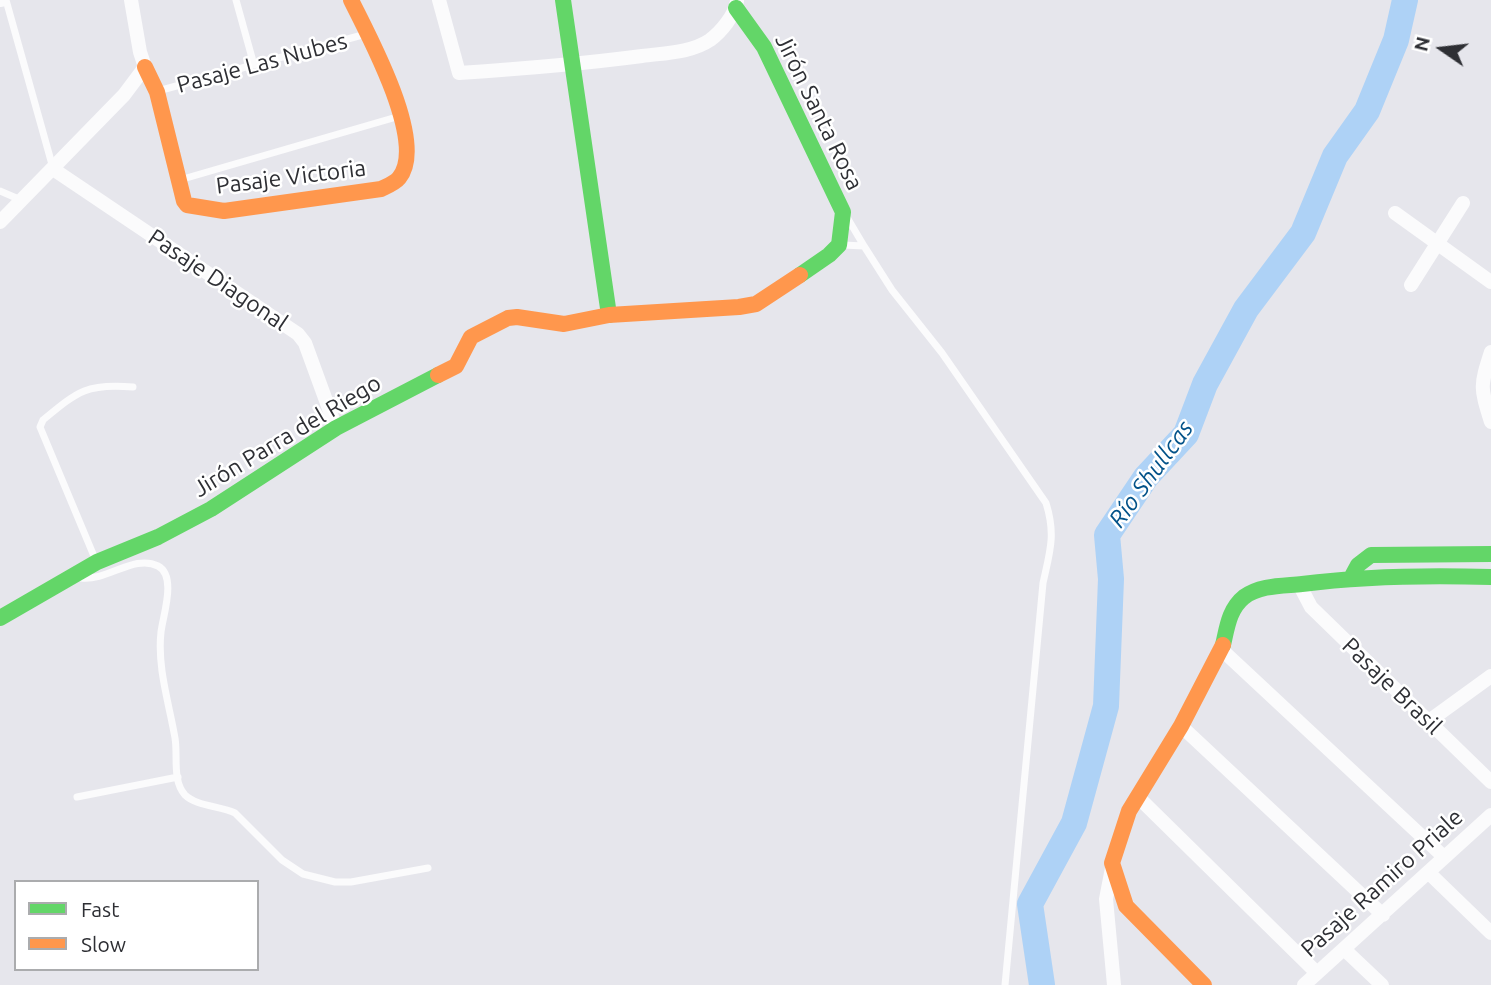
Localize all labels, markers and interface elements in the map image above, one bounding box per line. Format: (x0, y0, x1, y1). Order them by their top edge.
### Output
north arrow (1407, 14, 1477, 84)
street label: Pasaje Las Nubes (174, 27, 350, 99)
street label: Jirón Santa Rosa (769, 30, 869, 194)
text: N (1409, 34, 1434, 53)
street label: Pasaje Victoria (214, 154, 368, 200)
street label: Pasaje Diagonal (143, 223, 293, 337)
street label: Jirón Parra del Riego (188, 369, 386, 503)
water label: Río Shullcas (1103, 415, 1199, 533)
street label: Pasaje Brasil (1337, 632, 1447, 740)
street label: Pasaje Ramiro Priale (1295, 803, 1469, 963)
legend (14, 880, 259, 971)
text: Fast (81, 897, 119, 921)
text: Slow (81, 932, 126, 956)

